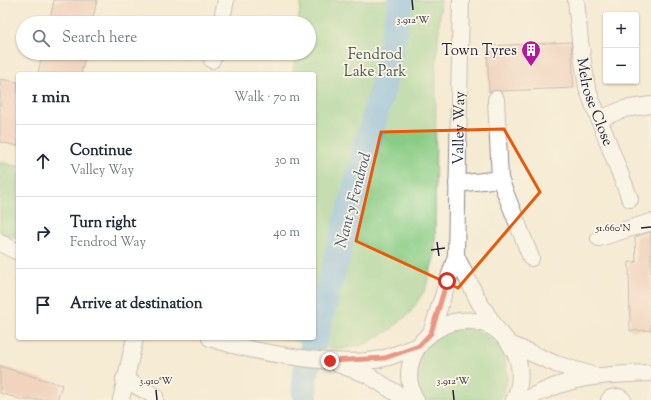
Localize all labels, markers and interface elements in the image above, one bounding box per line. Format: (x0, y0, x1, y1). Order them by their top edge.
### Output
map controls (603, 12, 639, 84)
button: + (603, 12, 639, 48)
text: 3.912°W (397, 13, 429, 28)
search box (16, 16, 316, 60)
icon: search (30, 27, 52, 49)
text: Search here (62, 28, 137, 49)
building icon: Town Tyres (520, 39, 542, 67)
place label: Town Tyres (442, 41, 517, 62)
park label: Fendrod Lake Park (344, 45, 406, 83)
button: − (603, 48, 639, 84)
street label: Melrose Close (571, 56, 617, 149)
text: 1 min (32, 86, 70, 110)
text: Walk · 70 m (234, 89, 300, 107)
street label: Valley Way (449, 90, 471, 165)
text: Continue (70, 141, 132, 162)
icon: ahead (32, 150, 54, 172)
water label: Nant y Fendrod (331, 150, 378, 251)
text: 30 m (274, 152, 300, 170)
text: Valley Way (70, 162, 134, 180)
text: Turn right (70, 213, 136, 234)
text: 51.660°N (595, 221, 630, 236)
icon: right (32, 222, 54, 244)
text: 40 m (273, 224, 300, 242)
text: Fendrod Way (70, 234, 146, 252)
route start (438, 272, 456, 290)
icon: arrive (32, 294, 54, 316)
text: Arrive at destination (70, 294, 203, 315)
route end (321, 352, 339, 370)
text: 3.910°W (139, 374, 173, 389)
text: 3.912°W (437, 374, 469, 389)

